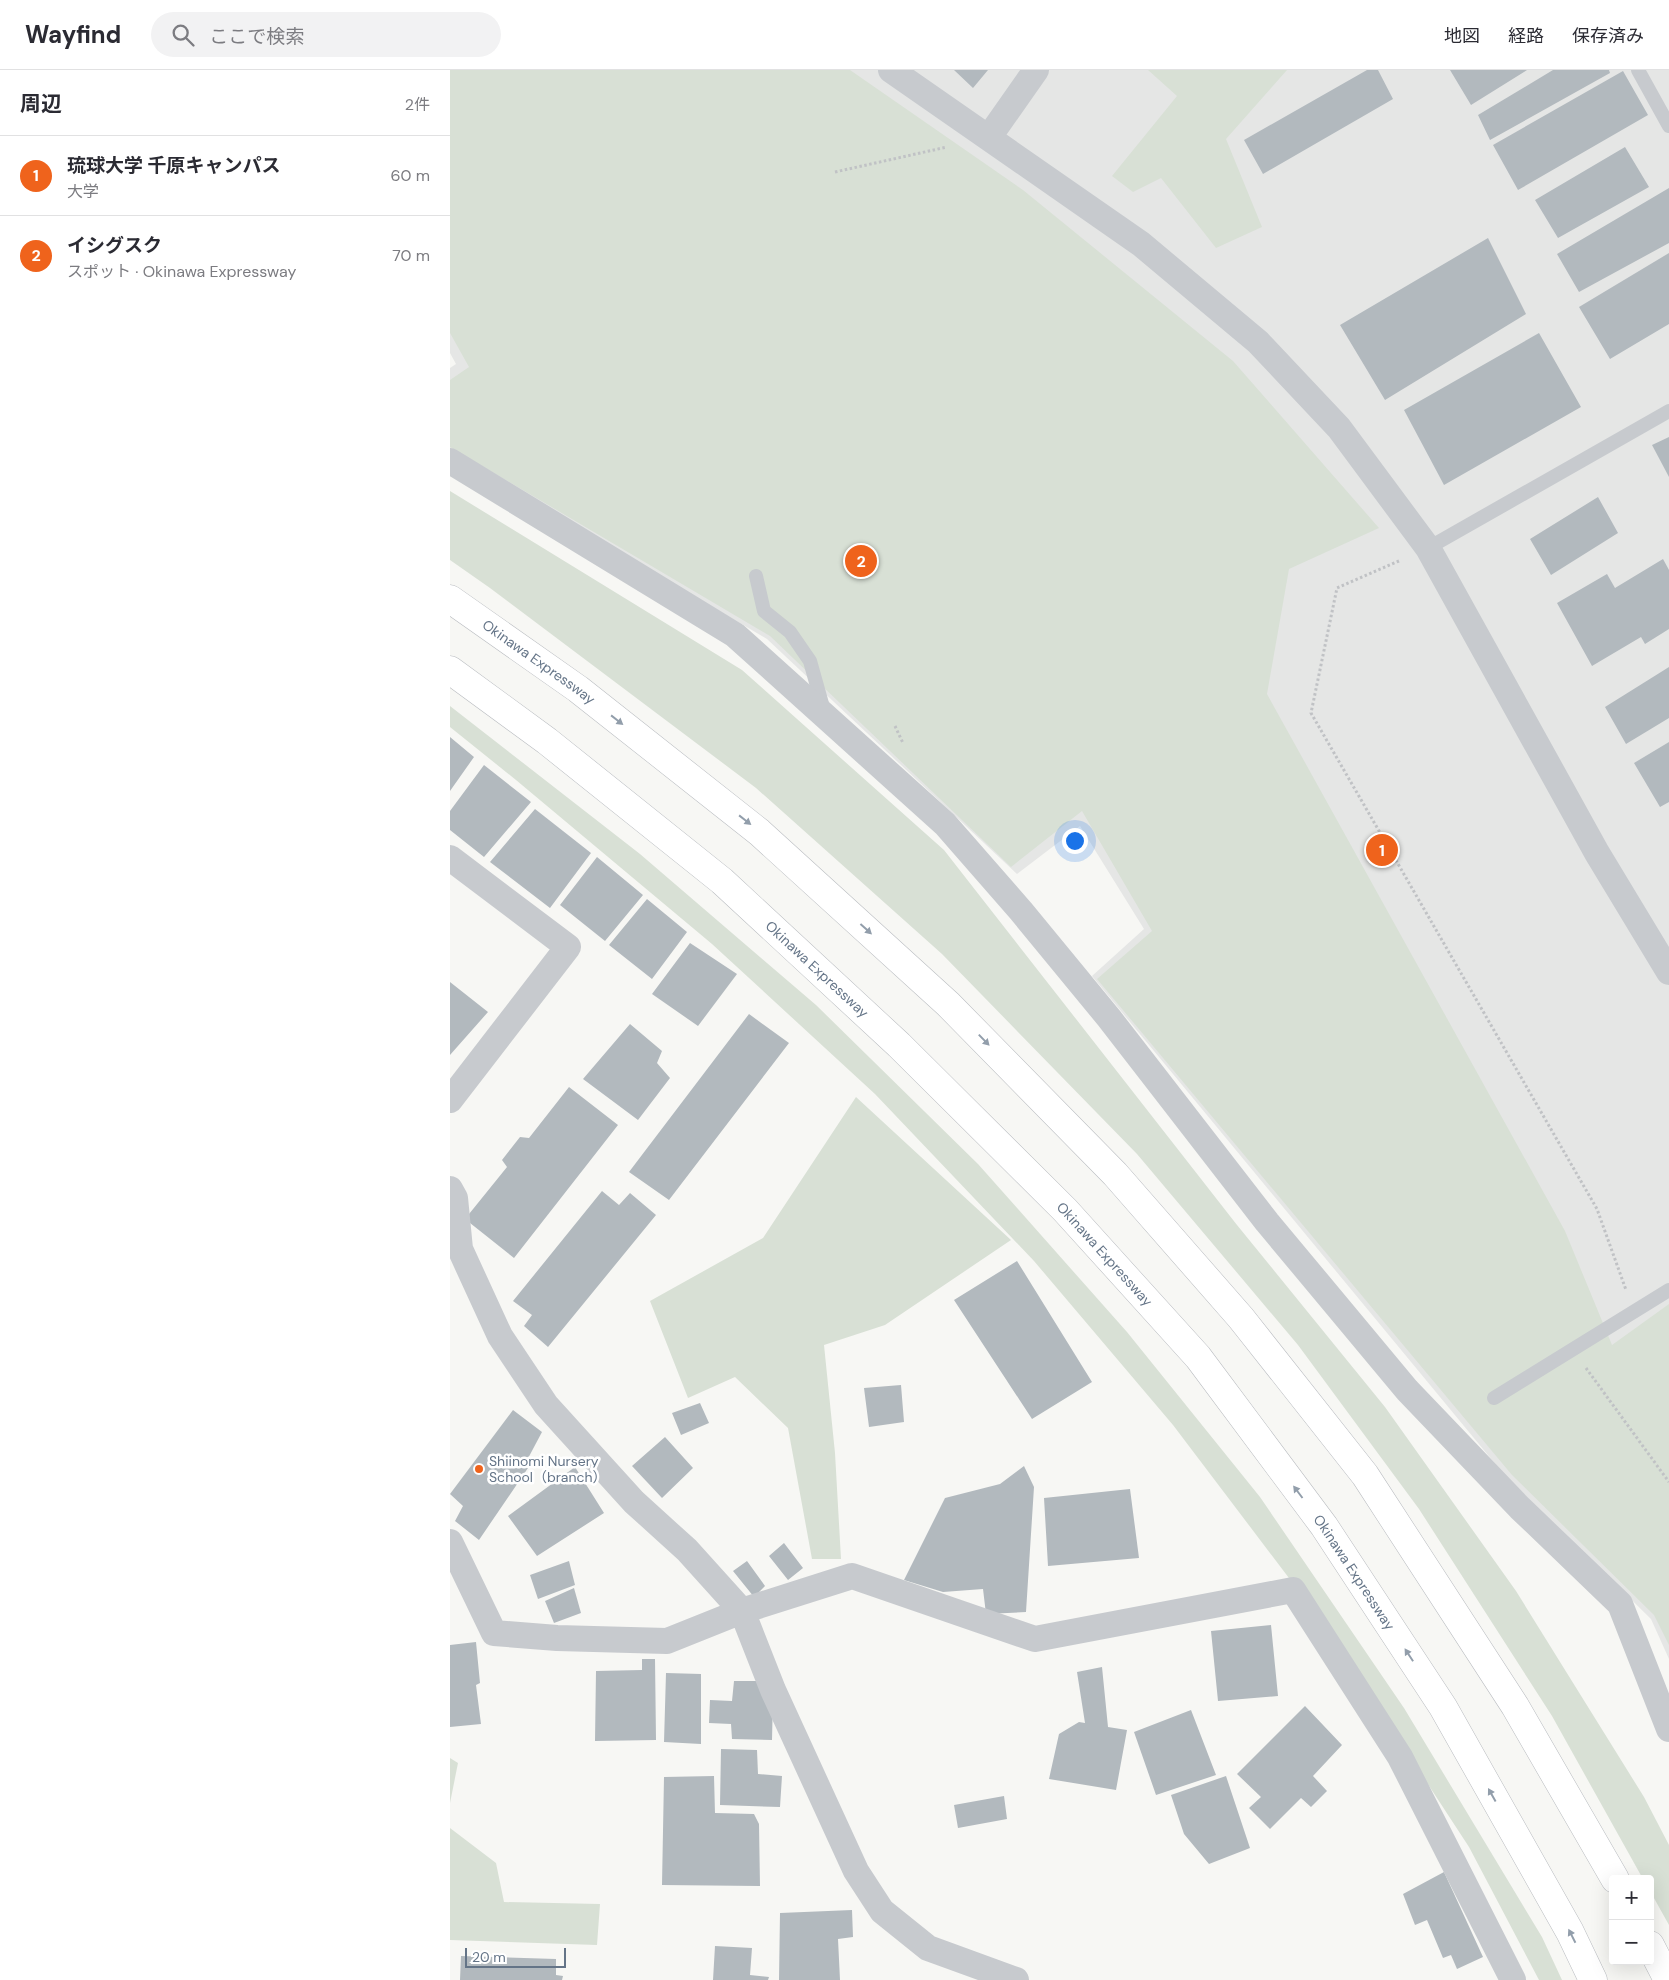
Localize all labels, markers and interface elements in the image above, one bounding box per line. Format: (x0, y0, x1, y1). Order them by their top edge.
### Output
search box (151, 12, 501, 57)
text: Wayfind (25, 19, 121, 50)
icon: search (169, 21, 197, 49)
text: ここで検索 (209, 24, 304, 49)
text: 地図 (1444, 24, 1480, 48)
text: 経路 (1508, 24, 1544, 48)
text: 保存済み (1572, 24, 1644, 48)
text: 周辺 (20, 90, 62, 118)
text: 2件 (405, 94, 430, 115)
text: 琉球大学 千原キャンパス (67, 153, 280, 178)
text: 1 (33, 165, 39, 186)
text: 60 m (390, 165, 430, 186)
text: 大学 (67, 181, 99, 202)
text: イシグスク (67, 233, 162, 258)
text: 2 (31, 245, 41, 266)
text: 70 m (392, 245, 430, 266)
text: スポット · Okinawa Expressway (67, 261, 296, 282)
pin: 2 (845, 542, 877, 580)
street label: Okinawa Expressway (479, 616, 599, 708)
one-way arrow (610, 715, 624, 725)
one-way arrow (738, 815, 751, 826)
your location (1062, 828, 1088, 854)
pin: 1 (1366, 831, 1398, 869)
street label: Okinawa Expressway (762, 917, 873, 1022)
one-way arrow (859, 923, 871, 935)
one-way arrow (978, 1034, 990, 1046)
street label: Okinawa Expressway (1053, 1198, 1157, 1310)
place label: Shiinomi Nursery School（branch） (489, 1452, 607, 1486)
marker: Shiinomi Nursery School（branch） (473, 1463, 485, 1475)
one-way arrow (1293, 1486, 1304, 1499)
street label: Okinawa Expressway (1310, 1511, 1399, 1634)
one-way arrow (1404, 1649, 1413, 1662)
one-way arrow (1488, 1787, 1496, 1802)
map controls (1609, 1875, 1654, 1965)
button: + (1609, 1875, 1654, 1920)
button: − (1609, 1920, 1654, 1965)
one-way arrow (1568, 1929, 1576, 1944)
scale bar (465, 1945, 566, 1968)
text: 20 m (472, 1948, 506, 1966)

